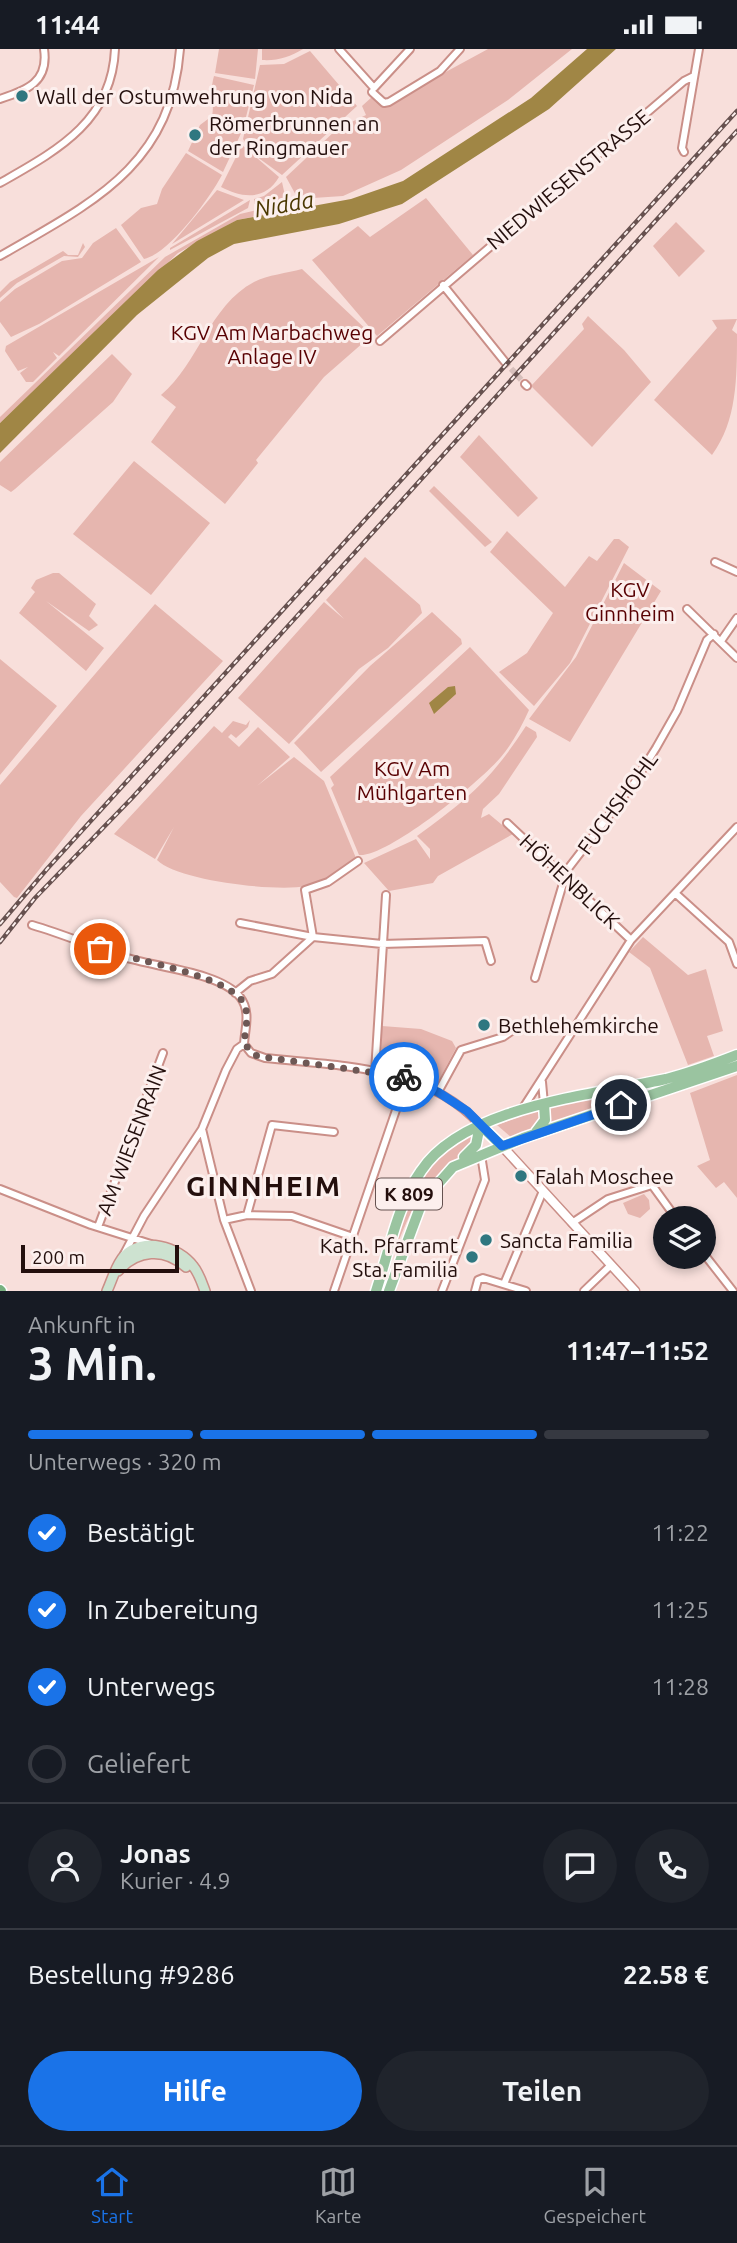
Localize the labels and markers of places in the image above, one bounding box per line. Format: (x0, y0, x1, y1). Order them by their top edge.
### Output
place label: Wall der Ostumwehrung von Nida (36, 84, 353, 108)
marker: Wall der Ostumwehrung von Nida (14, 88, 30, 104)
place label: Römerbrunnen an der Ringmauer (209, 111, 379, 159)
marker: Römerbrunnen an der Ringmauer (187, 127, 203, 143)
pin (70, 919, 130, 979)
place label: Bethlehemkirche (498, 1013, 659, 1037)
marker: Bethlehemkirche (476, 1017, 492, 1033)
pin (591, 1075, 651, 1135)
place label: Falah Moschee (535, 1164, 674, 1188)
marker: Falah Moschee (513, 1168, 529, 1184)
place label: Sancta Familia (500, 1228, 633, 1252)
marker: Sancta Familia (478, 1232, 494, 1248)
place label: Kath. Pfarramt Sta. Familia (320, 1233, 458, 1281)
marker: Kath. Pfarramt Sta. Familia (464, 1249, 480, 1265)

